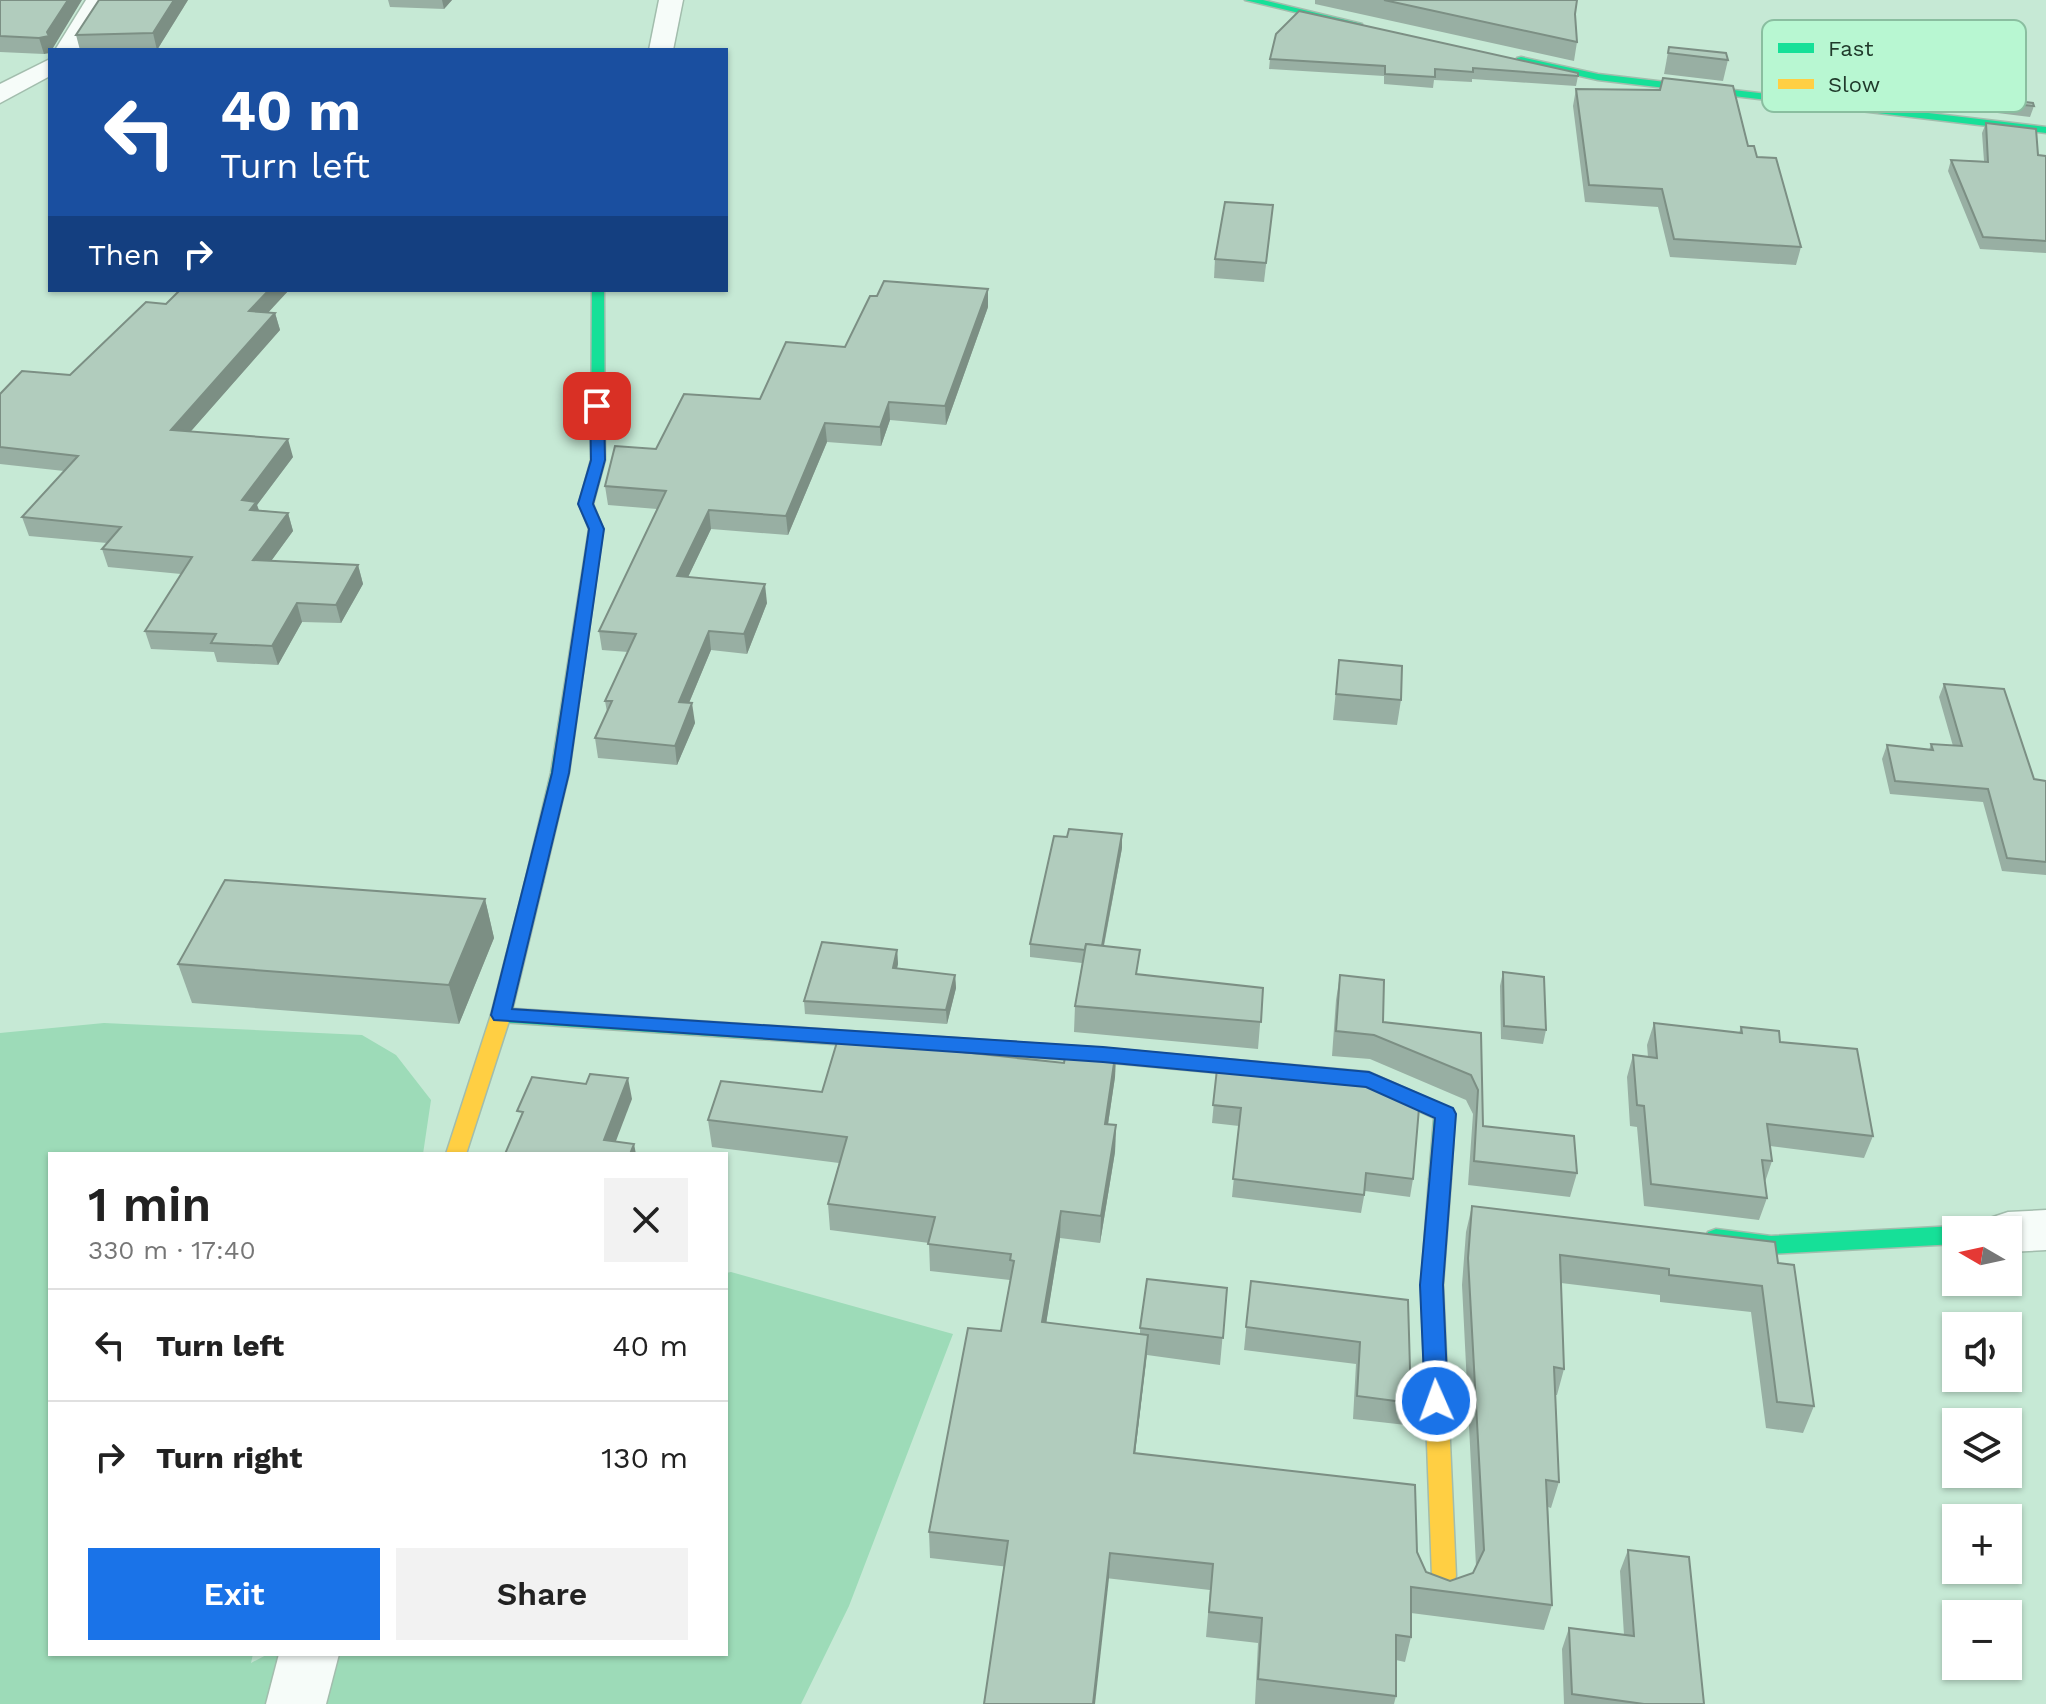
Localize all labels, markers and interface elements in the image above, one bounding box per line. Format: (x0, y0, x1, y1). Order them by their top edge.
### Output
legend (1762, 20, 2026, 112)
text: Fast (1828, 36, 1874, 61)
text: Slow (1828, 72, 1880, 97)
text: 40 m (220, 78, 361, 144)
icon: left (88, 80, 192, 184)
text: Turn left (220, 145, 370, 187)
icon: right (176, 232, 220, 276)
text: Then (88, 237, 160, 272)
pin (563, 372, 631, 440)
icon: arrive (575, 384, 619, 428)
text: 1 min (88, 1176, 211, 1233)
button: close (604, 1178, 688, 1262)
north arrow (1942, 1216, 2022, 1296)
map controls (1942, 1216, 2022, 1680)
text: 330 m · 17:40 (88, 1235, 256, 1265)
button: sound (1942, 1312, 2022, 1392)
icon: left (88, 1323, 132, 1367)
text: Turn left (156, 1328, 284, 1363)
text: 40 m (612, 1328, 688, 1363)
position arrow (1394, 1359, 1478, 1443)
button: layers (1942, 1408, 2022, 1488)
icon: right (88, 1435, 132, 1479)
text: Turn right (156, 1440, 302, 1475)
text: 130 m (601, 1440, 688, 1475)
button: + (1942, 1504, 2022, 1584)
button: Exit (88, 1548, 380, 1640)
button: Share (396, 1548, 688, 1640)
button: − (1942, 1600, 2022, 1680)

